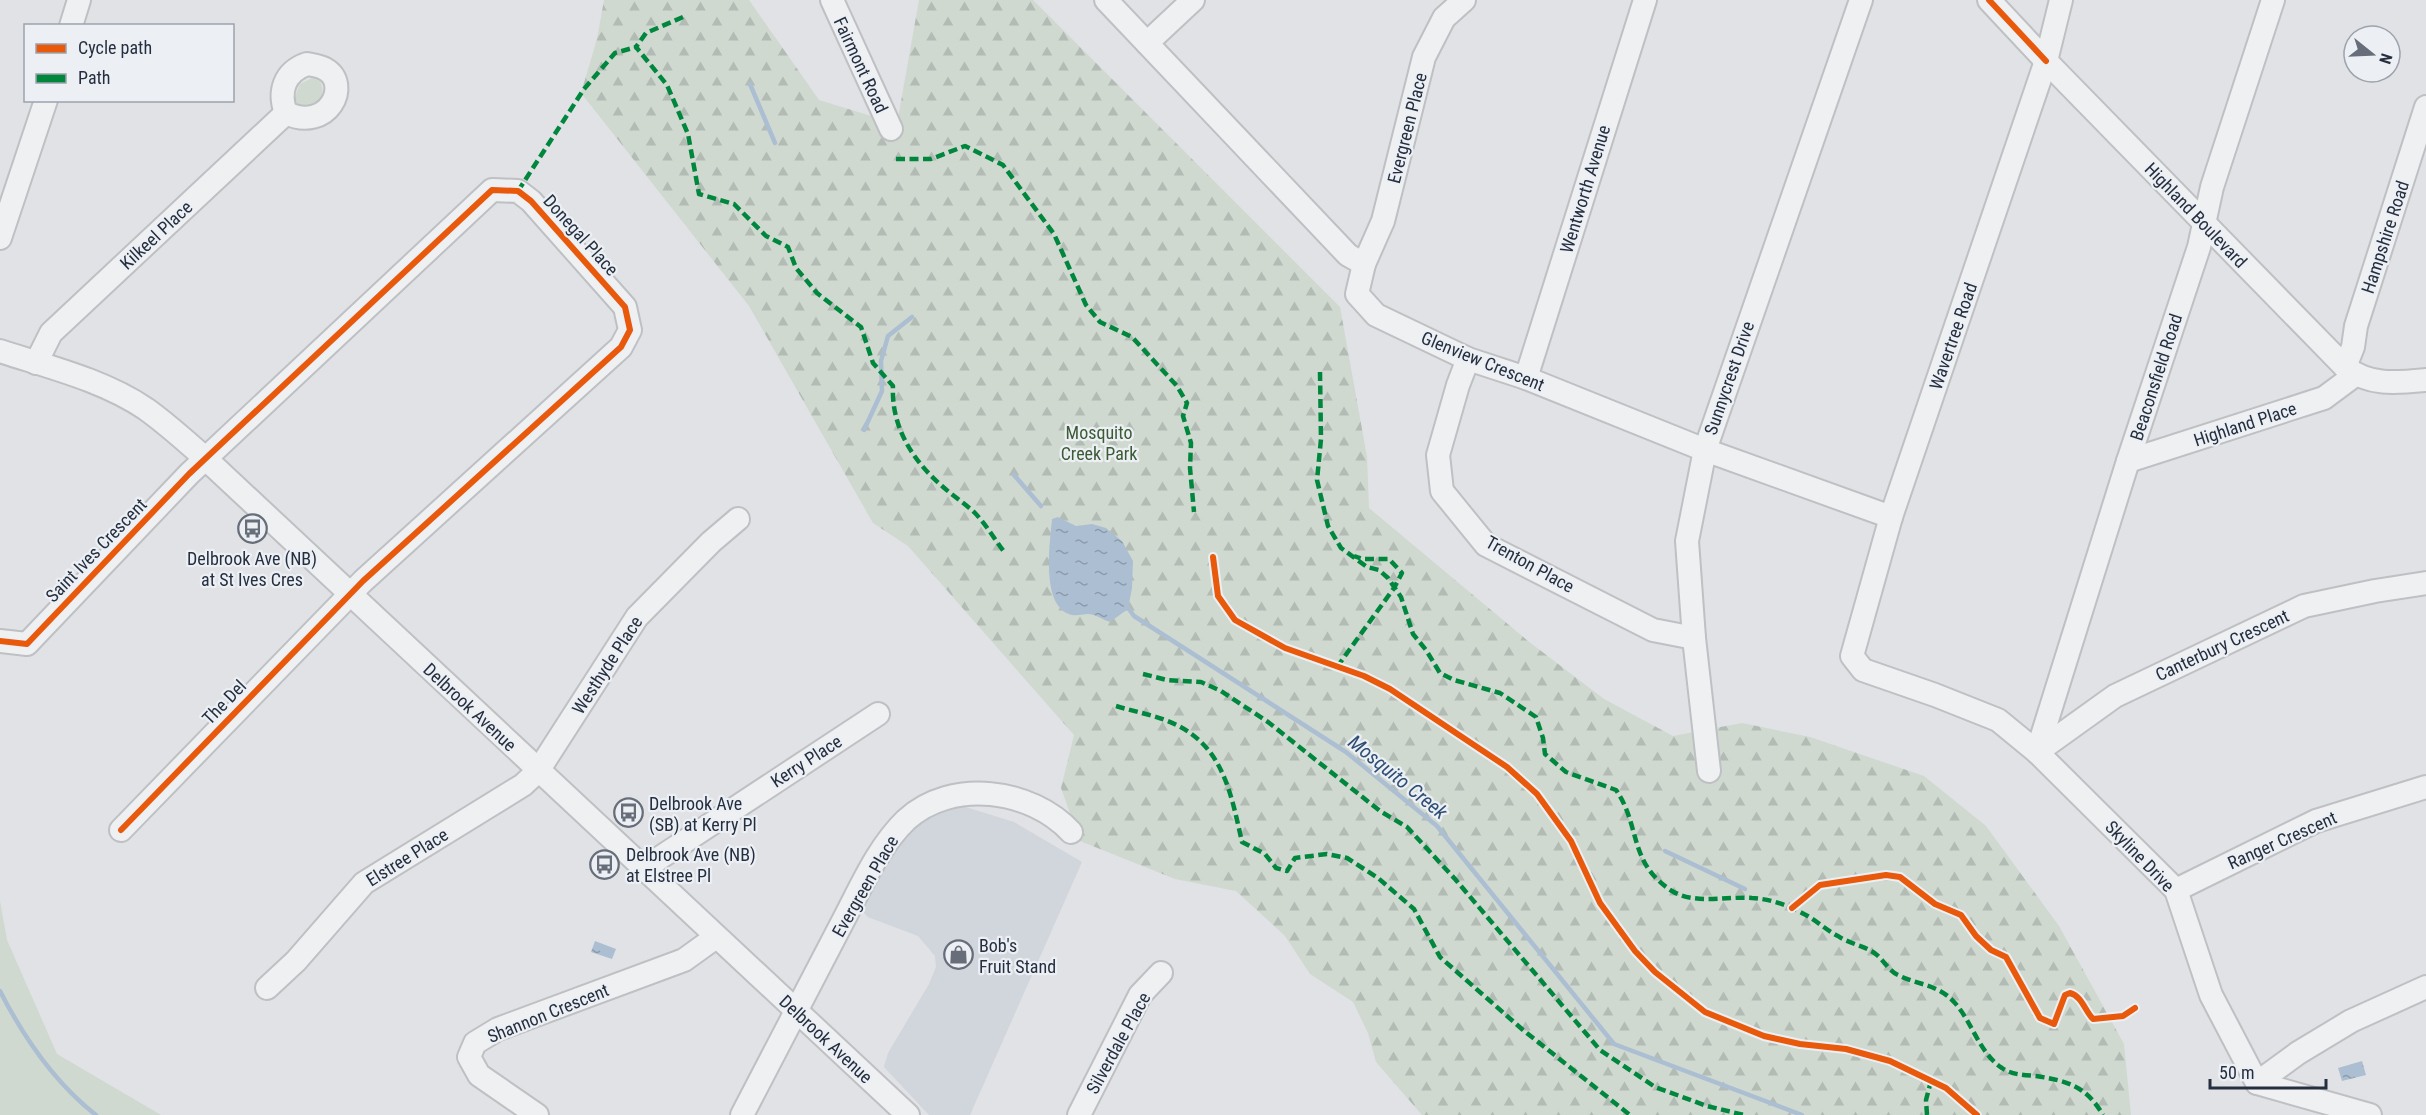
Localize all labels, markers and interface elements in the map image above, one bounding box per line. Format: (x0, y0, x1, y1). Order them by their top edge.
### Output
street label: Fairmont Road (830, 14, 892, 116)
legend (24, 24, 234, 102)
north arrow (2342, 24, 2402, 84)
text: Cycle path (78, 37, 152, 58)
text: N (2375, 51, 2396, 66)
text: Path (78, 67, 111, 88)
street label: Evergreen Place (1383, 70, 1431, 186)
street label: Wentworth Avenue (1556, 123, 1614, 255)
street label: Highland Boulevard (2141, 158, 2251, 272)
street label: Hampshire Road (2357, 178, 2413, 296)
street label: Donegal Place (539, 190, 623, 280)
street label: Kilkeel Place (116, 196, 196, 274)
street label: Wavertree Road (1925, 280, 1981, 392)
street label: Beaconsfield Road (2126, 311, 2186, 443)
street label: Sunnycrest Drive (1700, 319, 1758, 437)
street label: Glenview Crescent (1418, 327, 1548, 395)
street label: Highland Place (2191, 398, 2299, 450)
park label: Mosquito Creek Park (1061, 422, 1137, 464)
street label: Saint Ives Crescent (41, 494, 151, 606)
bus stop icon: Delbrook Ave (NB) at St Ives Cres (236, 513, 268, 545)
street label: Trenton Place (1482, 531, 1578, 597)
place label: Delbrook Ave (NB) at St Ives Cres (187, 548, 317, 590)
street label: Canterbury Crescent (2152, 605, 2292, 685)
street label: Westhyde Place (568, 612, 646, 718)
street label: Delbrook Avenue (419, 659, 521, 755)
street label: The Del (198, 675, 250, 729)
street label: Kerry Place (767, 730, 845, 792)
water label: Mosquito Creek (1344, 730, 1453, 825)
place label: Delbrook Ave (SB) at Kerry Pl (649, 793, 757, 836)
bus stop icon: Delbrook Ave (SB) at Kerry Pl (612, 797, 644, 829)
street label: Ranger Crescent (2224, 807, 2340, 873)
street label: Skyline Drive (2101, 816, 2179, 896)
street label: Elstree Place (362, 824, 452, 890)
street label: Evergreen Place (828, 832, 902, 940)
place label: Delbrook Ave (NB) at Elstree Pl (626, 844, 756, 886)
bus stop icon: Delbrook Ave (NB) at Elstree Pl (589, 848, 621, 880)
place label: Bob's Fruit Stand (979, 935, 1056, 977)
shop icon: Bob's Fruit Stand (942, 939, 974, 971)
street label: Shannon Crescent (484, 979, 612, 1047)
street label: Silverdale Place (1082, 989, 1154, 1097)
street label: Delbrook Avenue (775, 991, 877, 1087)
scale bar (2210, 1052, 2326, 1090)
text: 50 m (2219, 1062, 2254, 1083)

